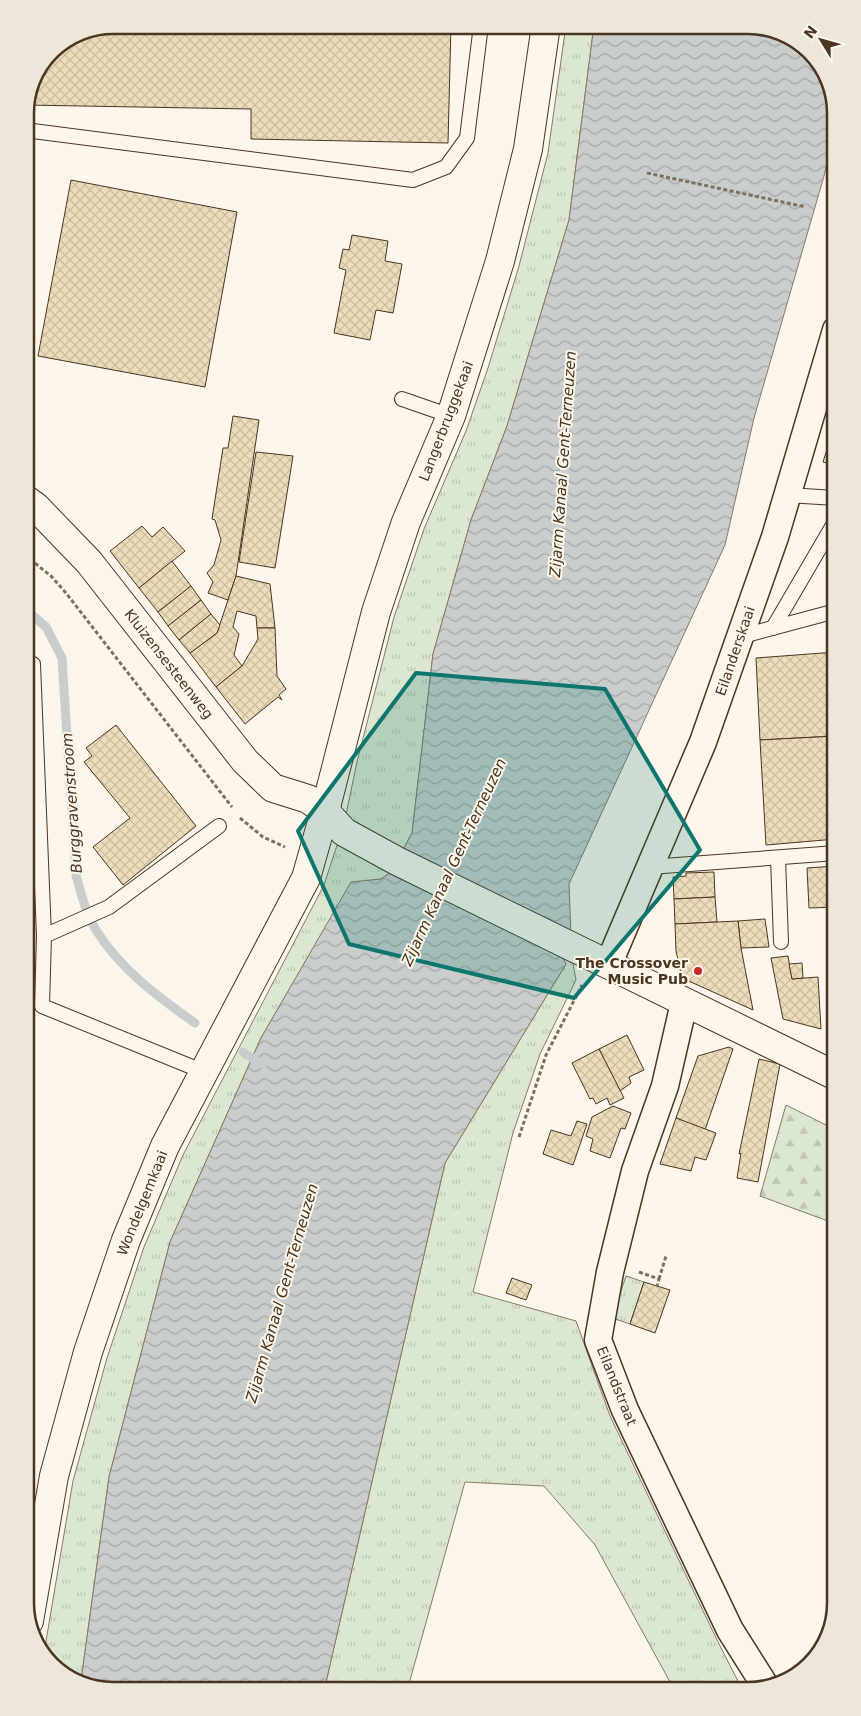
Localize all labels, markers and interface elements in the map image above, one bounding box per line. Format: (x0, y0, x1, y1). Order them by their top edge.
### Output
north arrow (796, 15, 846, 65)
text: N (801, 23, 821, 42)
water label: Zijarm Kanaal Gent-Terneuzen (546, 350, 580, 579)
street label: Langerbruggekaai (416, 359, 476, 483)
street label: Eilanderskaai (712, 604, 758, 698)
street label: Kluizensesteenweg (121, 606, 217, 722)
water label: Burggravenstroom (58, 732, 86, 874)
water label: Zijarm Kanaal Gent-Terneuzen (397, 755, 510, 969)
place label: The Crossover Music Pub (576, 955, 688, 987)
marker: The Crossover Music Pub (692, 965, 704, 977)
street label: Wondelgemkaai (114, 1148, 170, 1258)
water label: Zijarm Kanaal Gent-Terneuzen (242, 1182, 322, 1405)
street label: Eilandstraat (594, 1344, 640, 1428)

